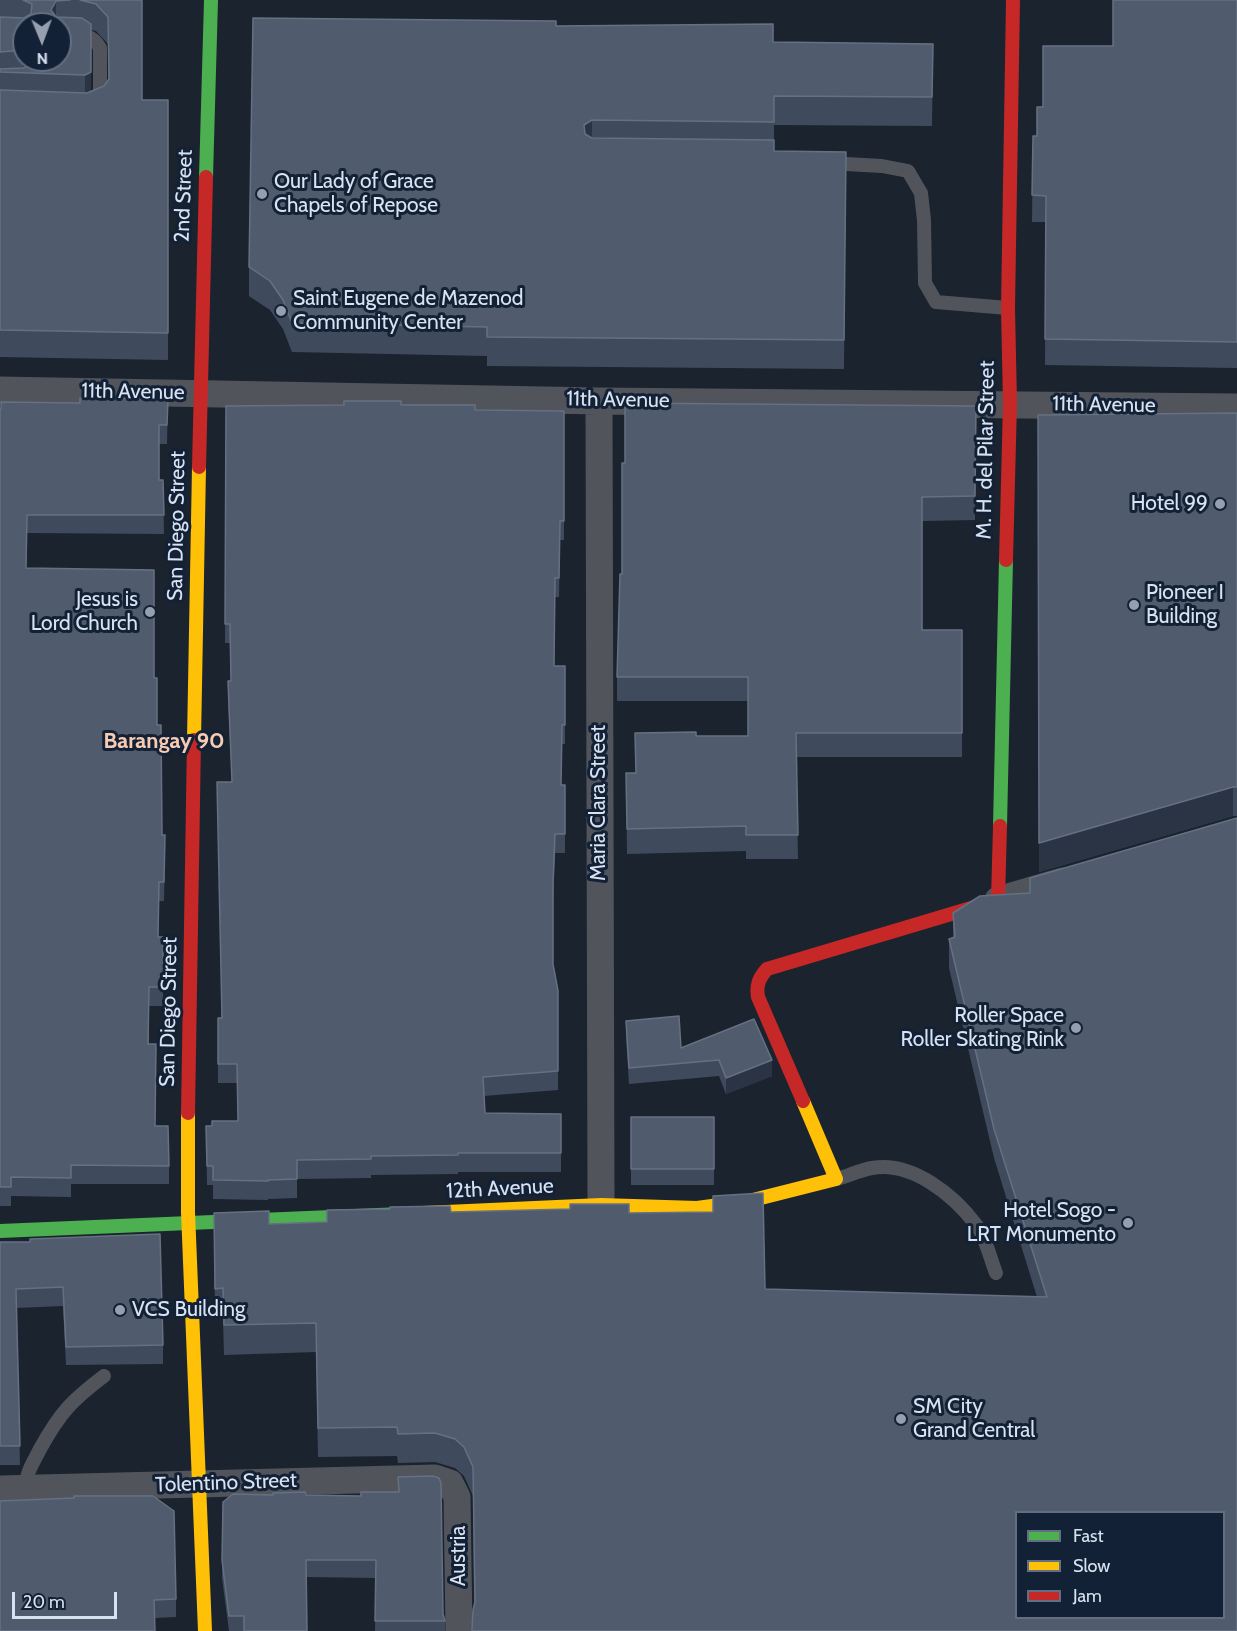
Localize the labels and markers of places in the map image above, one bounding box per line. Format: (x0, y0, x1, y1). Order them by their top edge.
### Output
place label: Our Lady of Grace Chapels of Repose (274, 169, 438, 219)
marker: Our Lady of Grace Chapels of Repose (255, 187, 269, 201)
place label: Saint Eugene de Mazenod Community Center (293, 286, 523, 336)
marker: Saint Eugene de Mazenod Community Center (274, 304, 288, 318)
place label: Hotel 99 (1131, 491, 1208, 517)
marker: Hotel 99 (1213, 497, 1227, 511)
place label: Pioneer I Building (1146, 580, 1224, 630)
place label: Jesus is Lord Church (31, 587, 138, 637)
marker: Pioneer I Building (1127, 598, 1141, 612)
marker: Jesus is Lord Church (143, 605, 157, 619)
place label: Roller Space Roller Skating Rink (900, 1003, 1064, 1053)
marker: Roller Space Roller Skating Rink (1069, 1021, 1083, 1035)
place label: Hotel Sogo - LRT Monumento (967, 1198, 1116, 1248)
marker: Hotel Sogo - LRT Monumento (1121, 1216, 1135, 1230)
place label: VCS Building (132, 1297, 246, 1323)
marker: VCS Building (113, 1303, 127, 1317)
place label: SM City Grand Central (913, 1394, 1035, 1444)
marker: SM City Grand Central (894, 1412, 908, 1426)

